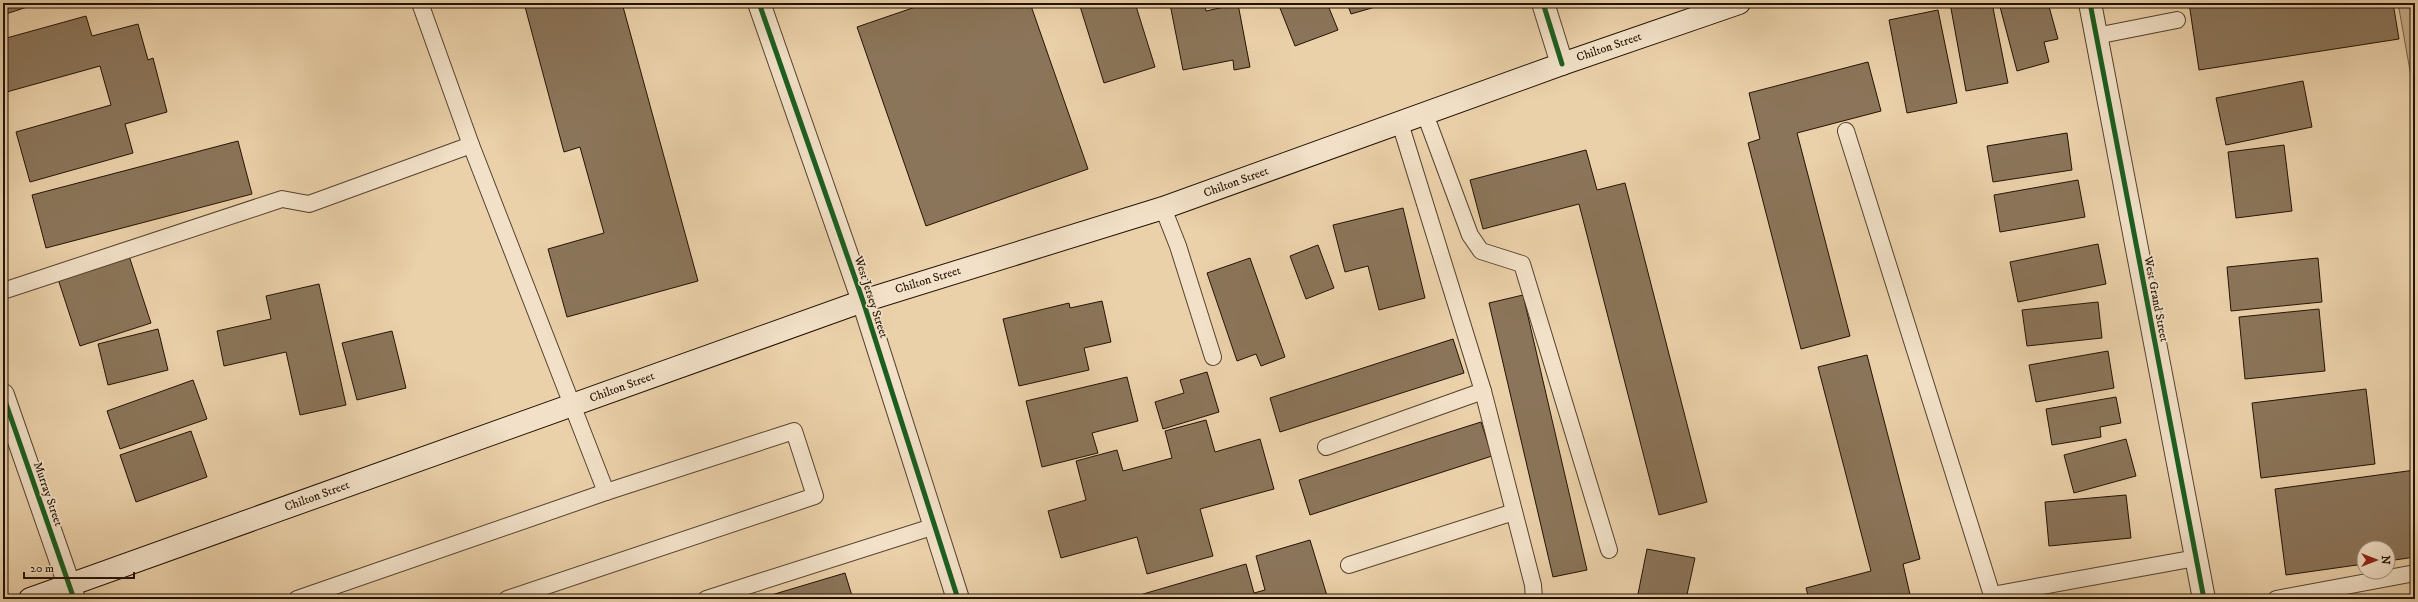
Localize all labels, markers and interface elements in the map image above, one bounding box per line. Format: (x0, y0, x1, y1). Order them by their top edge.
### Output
street label: Chilton Street (1574, 29, 1644, 65)
street label: Chilton Street (1202, 163, 1271, 201)
street label: West Jersey Street (850, 253, 891, 340)
street label: West Grand Street (2140, 254, 2172, 343)
street label: Chilton Street (893, 263, 963, 297)
street label: Chilton Street (588, 368, 657, 406)
street label: Murray Street (30, 460, 66, 528)
street label: Chilton Street (283, 477, 352, 515)
north arrow (2356, 540, 2396, 580)
scale bar (24, 554, 134, 580)
text: N (2378, 555, 2392, 565)
text: 20 m (30, 561, 54, 576)

